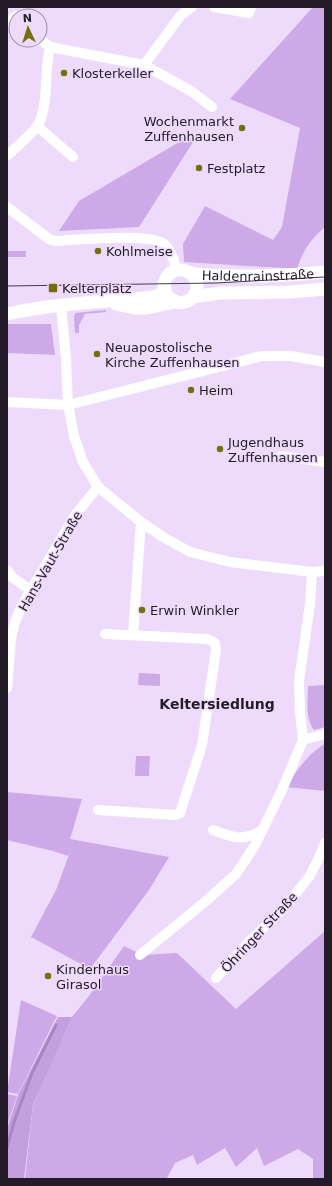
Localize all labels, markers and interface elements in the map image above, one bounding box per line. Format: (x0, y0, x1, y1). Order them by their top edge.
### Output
north arrow (8, 8, 48, 48)
text: N (22, 12, 32, 25)
place label: Klosterkeller (72, 66, 154, 81)
marker: Klosterkeller (59, 68, 69, 78)
place label: Wochenmarkt Zuffenhausen (144, 114, 234, 144)
marker: Wochenmarkt Zuffenhausen (237, 123, 247, 133)
place label: Festplatz (207, 161, 266, 176)
marker: Festplatz (194, 163, 204, 173)
place label: Kohlmeise (106, 244, 173, 259)
marker: Kohlmeise (93, 246, 103, 256)
street label: Haldenrainstraße (202, 266, 315, 284)
place label: Kelterplatz (62, 281, 132, 296)
marker: Kelterplatz (47, 282, 59, 294)
place label: Neuapostolische Kirche Zuffenhausen (105, 340, 240, 370)
marker: Neuapostolische Kirche Zuffenhausen (92, 349, 102, 359)
place label: Heim (199, 383, 233, 398)
marker: Heim (186, 385, 196, 395)
place label: Jugendhaus Zuffenhausen (227, 435, 318, 465)
marker: Jugendhaus Zuffenhausen (215, 444, 225, 454)
street label: Hans-Vaut-Straße (16, 508, 85, 614)
place label: Erwin Winkler (150, 603, 240, 618)
marker: Erwin Winkler (137, 605, 147, 615)
district label: Keltersiedlung (159, 696, 275, 712)
street label: Öhringer Straße (218, 888, 300, 976)
place label: Kinderhaus Girasol (56, 962, 129, 992)
marker: Kinderhaus Girasol (43, 971, 53, 981)

